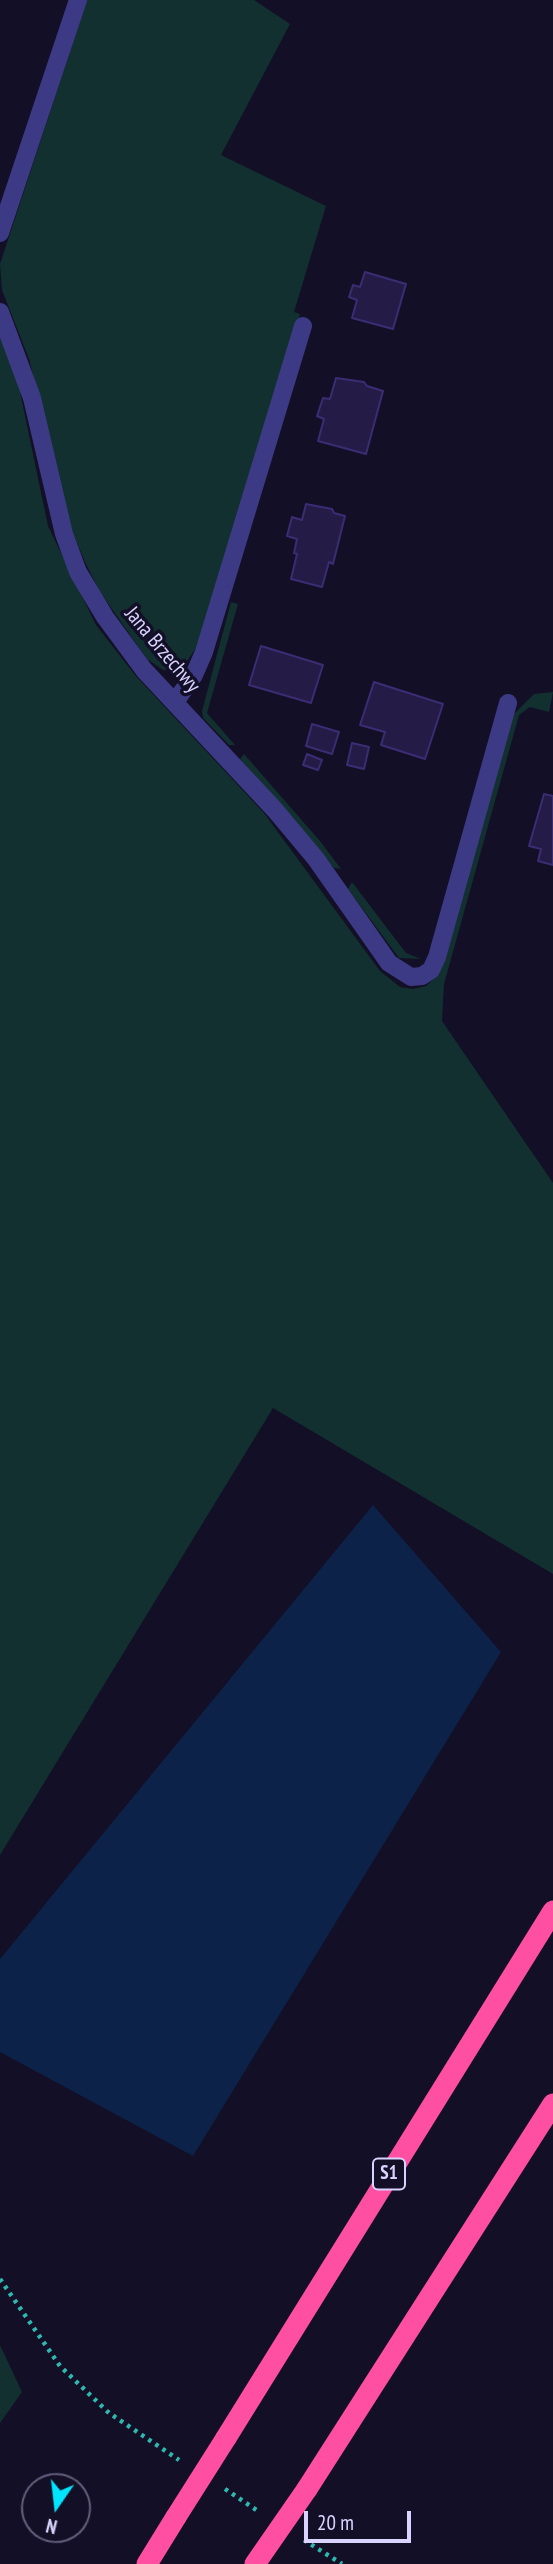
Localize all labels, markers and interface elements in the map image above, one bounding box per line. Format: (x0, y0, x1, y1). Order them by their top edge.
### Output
street label: Jana Brzechwy (119, 602, 205, 698)
road number: S1 (373, 2158, 405, 2190)
north arrow (21, 2473, 91, 2543)
scale bar (308, 2498, 415, 2542)
text: 20 m (317, 2509, 354, 2536)
text: N (44, 2514, 59, 2539)

